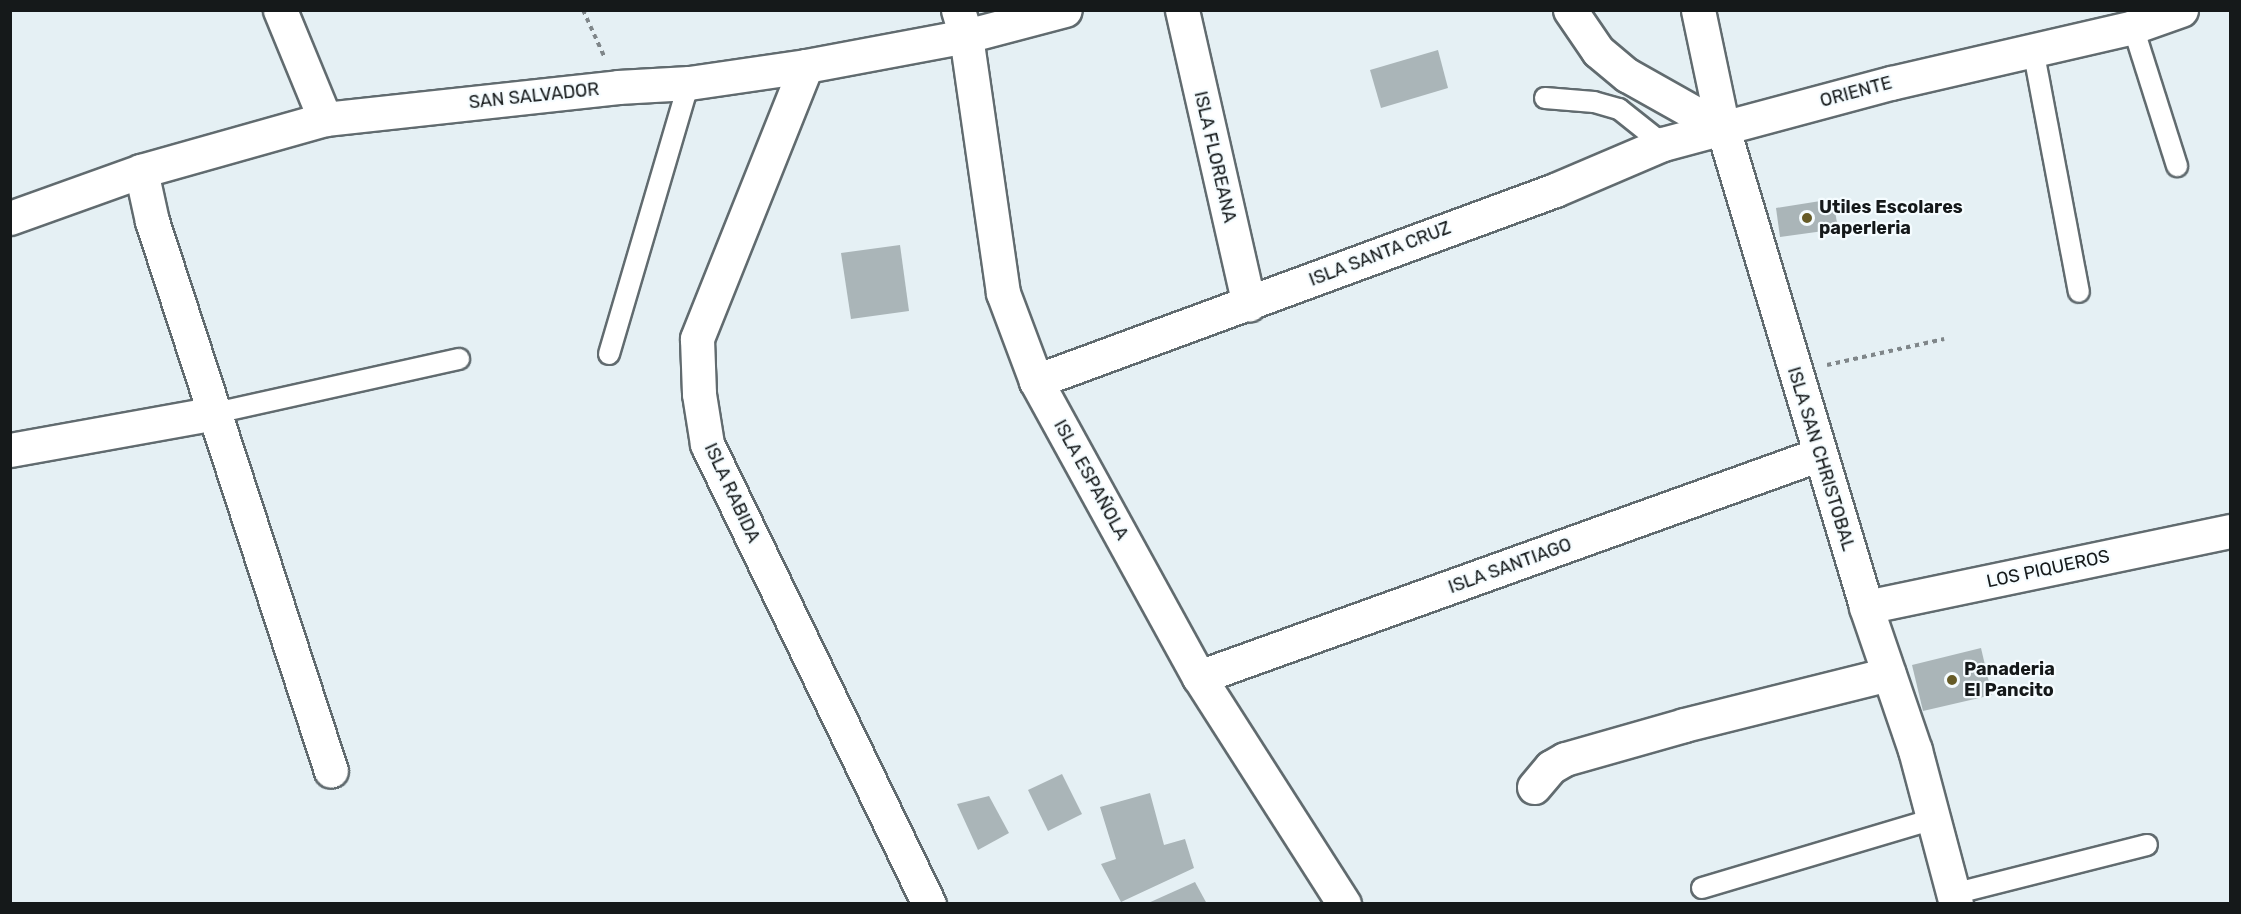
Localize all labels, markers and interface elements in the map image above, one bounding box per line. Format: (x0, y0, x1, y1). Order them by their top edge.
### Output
street label: ORIENTE (1818, 72, 1894, 112)
street label: SAN SALVADOR (468, 78, 600, 114)
street label: ISLA FLOREANA (1189, 89, 1241, 225)
place label: Utiles Escolares paperleria (1819, 197, 1963, 240)
marker: Utiles Escolares paperleria (1800, 211, 1814, 225)
street label: ISLA SANTA CRUZ (1306, 217, 1454, 291)
street label: ISLA SAN CHRISTOBAL (1783, 364, 1859, 554)
street label: ISLA ESPAÑOLA (1049, 416, 1133, 544)
street label: ISLA RABIDA (699, 440, 765, 546)
street label: ISLA SANTIAGO (1445, 534, 1575, 598)
street label: LOS PIQUEROS (1985, 545, 2111, 593)
place label: Panaderia El Pancito (1964, 659, 2055, 702)
marker: Panaderia El Pancito (1945, 673, 1959, 687)

